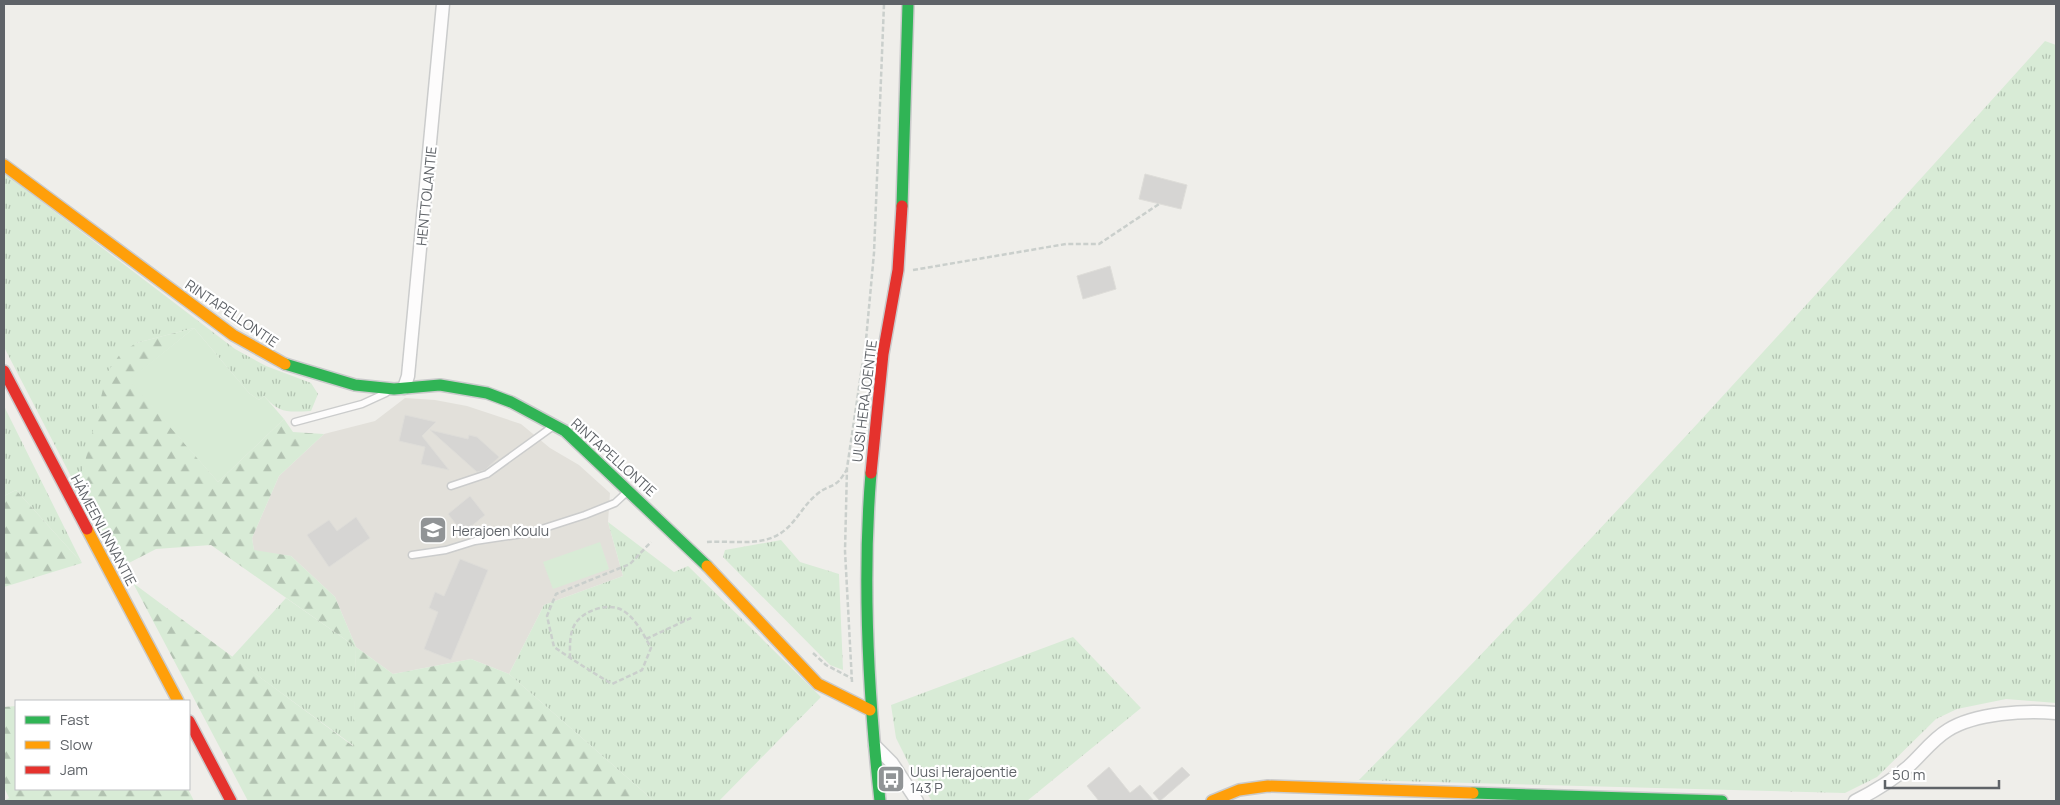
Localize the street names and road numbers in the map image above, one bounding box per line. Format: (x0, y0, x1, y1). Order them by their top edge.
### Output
street label: HENTTOLANTIE (411, 145, 441, 247)
street label: RINTAPELLONTIE (182, 275, 282, 351)
street label: UUSI HERAJOENTIE (847, 339, 881, 463)
street label: RINTAPELLONTIE (567, 414, 661, 500)
street label: HÄMEENLINNANTIE (67, 471, 141, 589)

